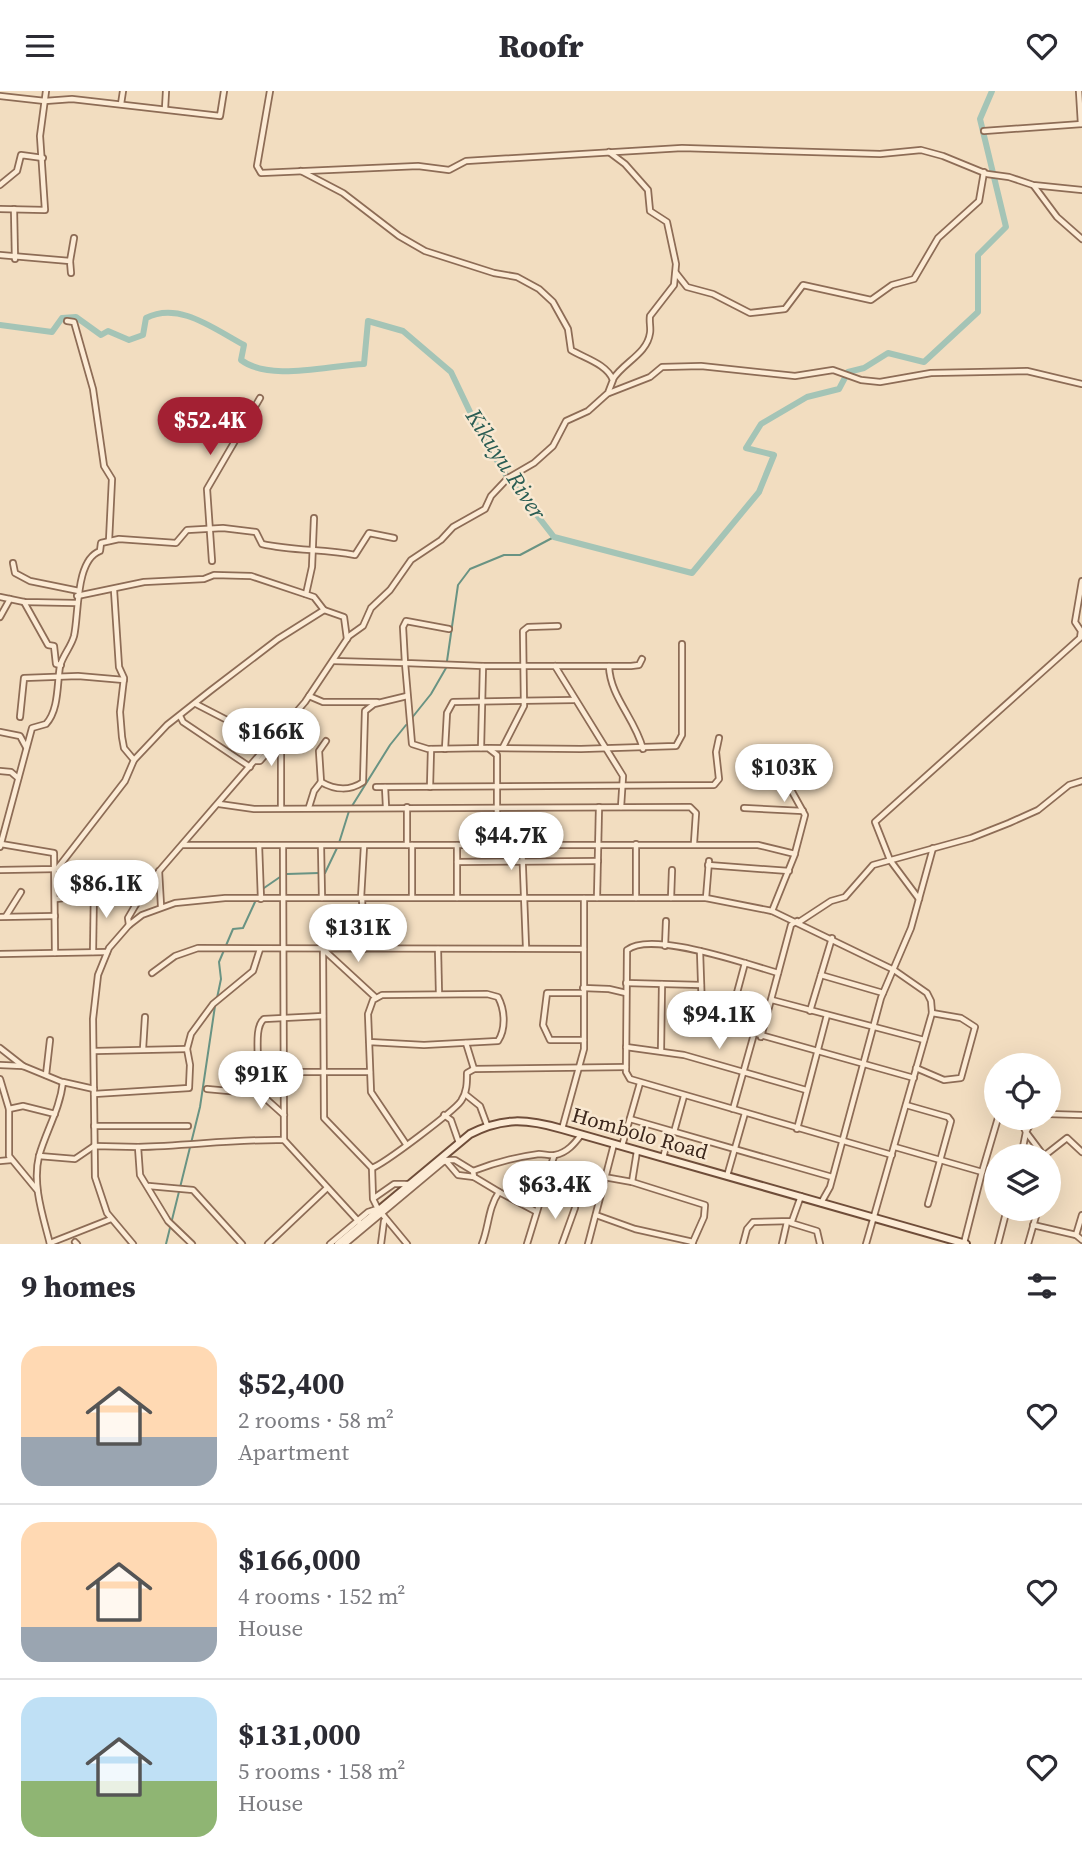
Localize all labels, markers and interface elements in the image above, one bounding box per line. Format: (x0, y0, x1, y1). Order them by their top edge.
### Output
text: Roofr (499, 24, 583, 68)
icon: menu (21, 27, 59, 65)
icon: heart (1023, 27, 1061, 65)
pin: $52.4K (153, 397, 267, 457)
water label: Kikuyu River (458, 401, 554, 526)
text: $52.4K (174, 404, 246, 436)
pin: $166K (222, 709, 320, 768)
text: $166K (238, 715, 304, 747)
pin: $103K (735, 745, 833, 804)
text: $103K (751, 751, 817, 783)
pin: $44.7K (454, 813, 568, 872)
text: $44.7K (475, 819, 547, 851)
pin: $86.1K (49, 861, 163, 920)
text: $86.1K (70, 867, 142, 899)
pin: $131K (309, 905, 407, 964)
text: $131K (325, 911, 391, 943)
pin: $94.1K (662, 991, 776, 1051)
text: $94.1K (683, 998, 755, 1030)
pin: $91K (220, 1051, 302, 1111)
map controls (984, 1053, 1061, 1221)
button: locate (984, 1053, 1061, 1130)
text: $91K (234, 1058, 288, 1090)
street label: Hombolo Road (569, 1100, 712, 1166)
button: layers (984, 1144, 1061, 1221)
pin: $63.4K (498, 1161, 612, 1221)
text: $63.4K (519, 1168, 591, 1200)
text: 9 homes (21, 1266, 136, 1307)
icon: filters (1023, 1267, 1061, 1305)
text: $52,400 (238, 1363, 345, 1404)
icon: home (77, 1374, 161, 1458)
icon: heart (1023, 1397, 1061, 1435)
text: 2 rooms · 58 m² (238, 1404, 394, 1436)
text: Apartment (238, 1436, 349, 1468)
text: $166,000 (238, 1539, 361, 1580)
icon: home (77, 1550, 161, 1634)
icon: heart (1023, 1573, 1061, 1611)
text: 4 rooms · 152 m² (238, 1580, 405, 1612)
text: House (238, 1612, 303, 1644)
text: $131,000 (238, 1714, 361, 1755)
icon: home (77, 1725, 161, 1809)
icon: heart (1023, 1748, 1061, 1786)
text: 5 rooms · 158 m² (238, 1755, 405, 1787)
text: House (238, 1787, 303, 1819)

